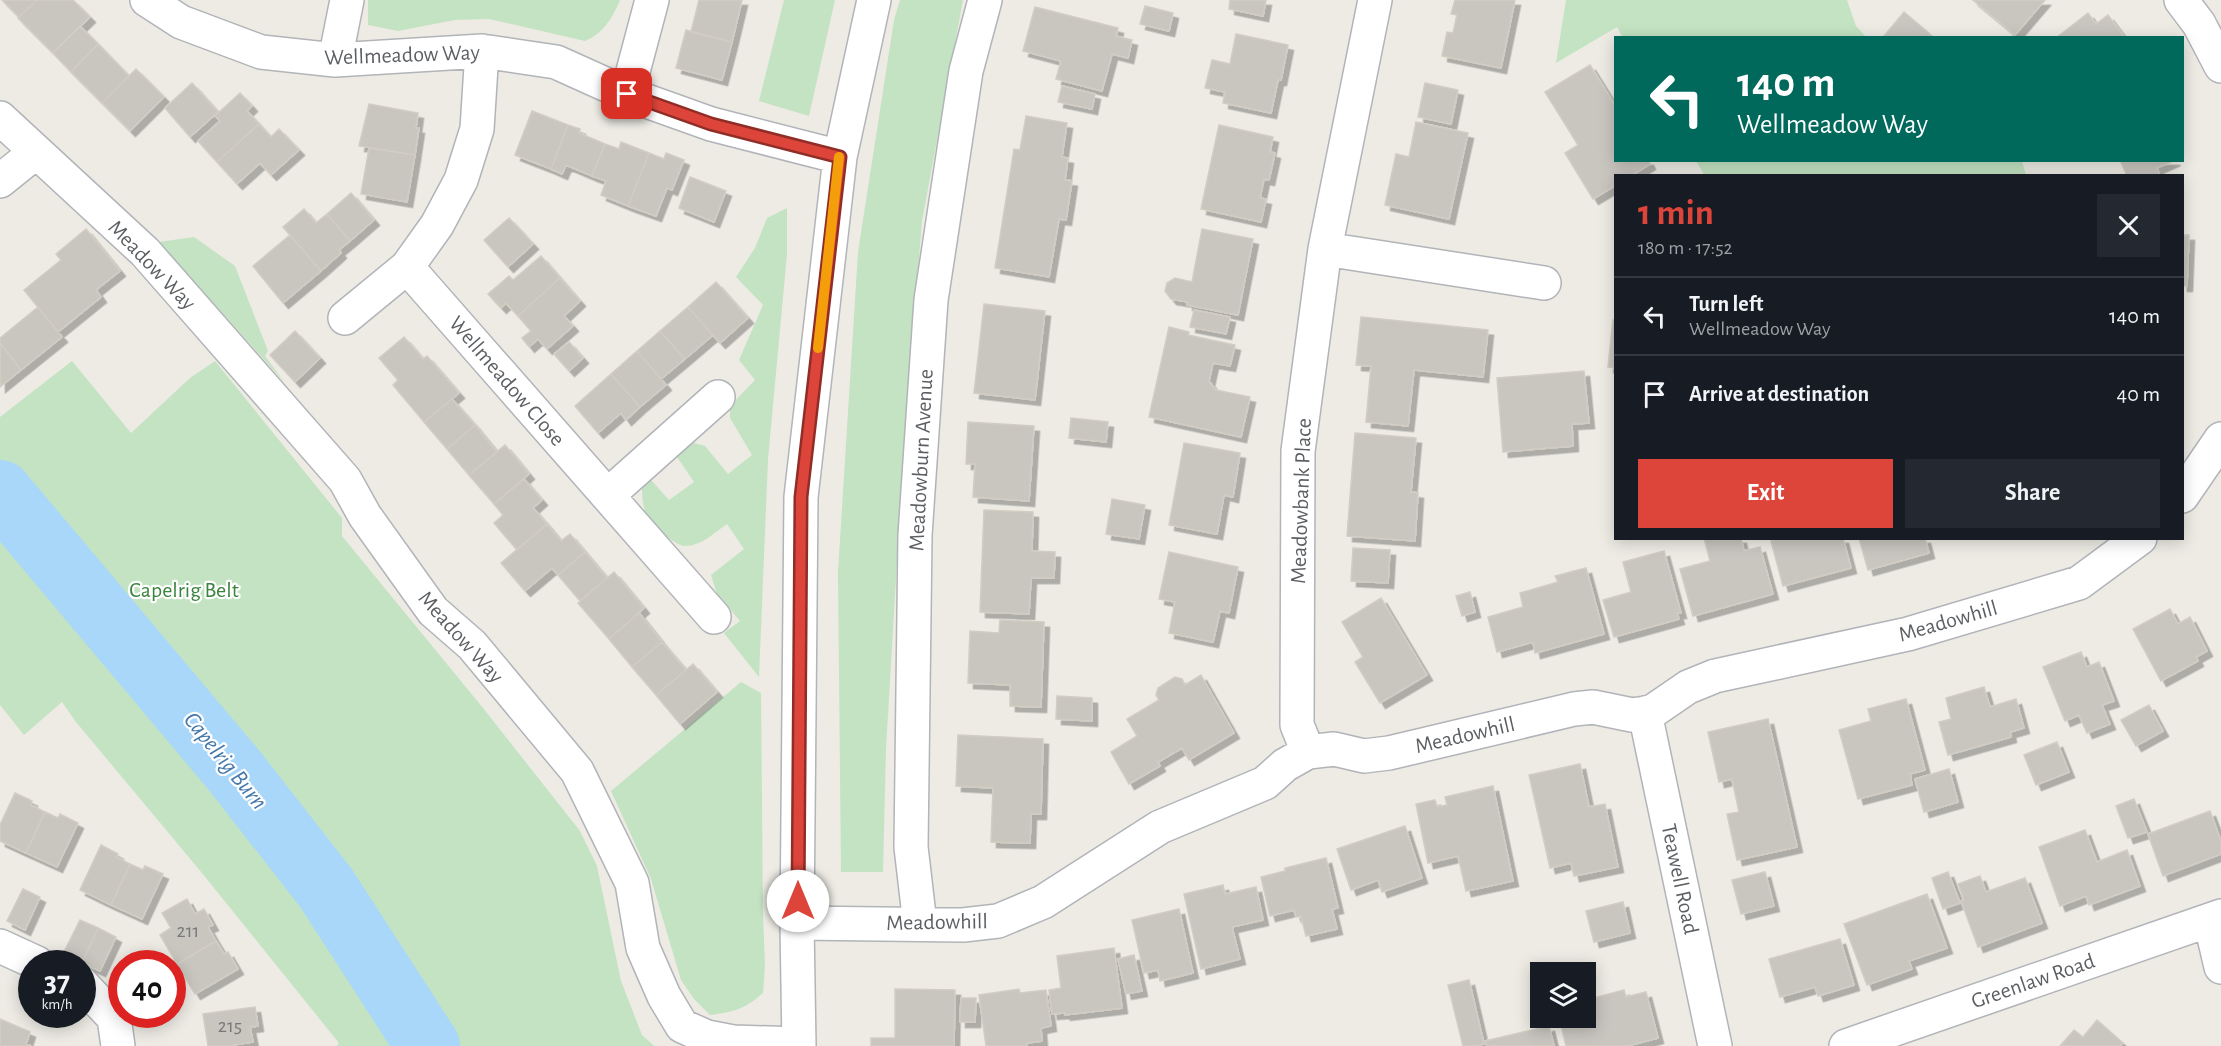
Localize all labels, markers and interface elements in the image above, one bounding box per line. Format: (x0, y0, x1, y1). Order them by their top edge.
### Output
street label: Wellmeadow Way (324, 41, 481, 69)
icon: left (1638, 60, 1716, 138)
text: 140 m (1737, 62, 1835, 104)
pin (601, 68, 652, 119)
icon: arrive (610, 77, 643, 110)
text: Wellmeadow Way (1737, 111, 1928, 138)
button: close (2097, 194, 2160, 257)
text: 1 min (1638, 195, 1714, 231)
street label: Meadow Way (104, 216, 200, 315)
text: 180 m · 17:52 (1638, 238, 1733, 258)
text: Turn left (1689, 293, 1763, 315)
icon: left (1638, 300, 1671, 333)
text: 140 m (2109, 305, 2160, 327)
street label: Wellmeadow Close (445, 312, 569, 450)
text: Wellmeadow Way (1689, 319, 1831, 339)
street label: Meadowburn Avenue (905, 368, 937, 552)
icon: arrive (1638, 378, 1671, 411)
text: Arrive at destination (1689, 383, 1869, 405)
text: 40 m (2117, 383, 2160, 405)
street label: Meadowbank Place (1287, 418, 1315, 584)
button: Exit (1638, 459, 1893, 528)
button: Share (1905, 459, 2160, 528)
park label: Capelrig Belt (129, 579, 239, 601)
street label: Meadow Way (414, 587, 508, 688)
street label: Meadowhill (1896, 596, 2000, 646)
water label: Capelrig Burn (179, 708, 271, 814)
street label: Meadowhill (1413, 713, 1517, 757)
street label: Teawell Road (1658, 822, 1702, 936)
position arrow (766, 869, 830, 933)
street label: Meadowhill (886, 910, 988, 934)
house number: 211 (177, 921, 199, 941)
speed limit sign: 40 (108, 950, 186, 1028)
street label: Greenlaw Road (1968, 950, 2098, 1012)
map controls (1530, 962, 1596, 1028)
button: layers (1530, 962, 1596, 1028)
text: 37 (44, 967, 70, 997)
text: km/h (42, 997, 72, 1012)
house number: 215 (218, 1016, 242, 1036)

